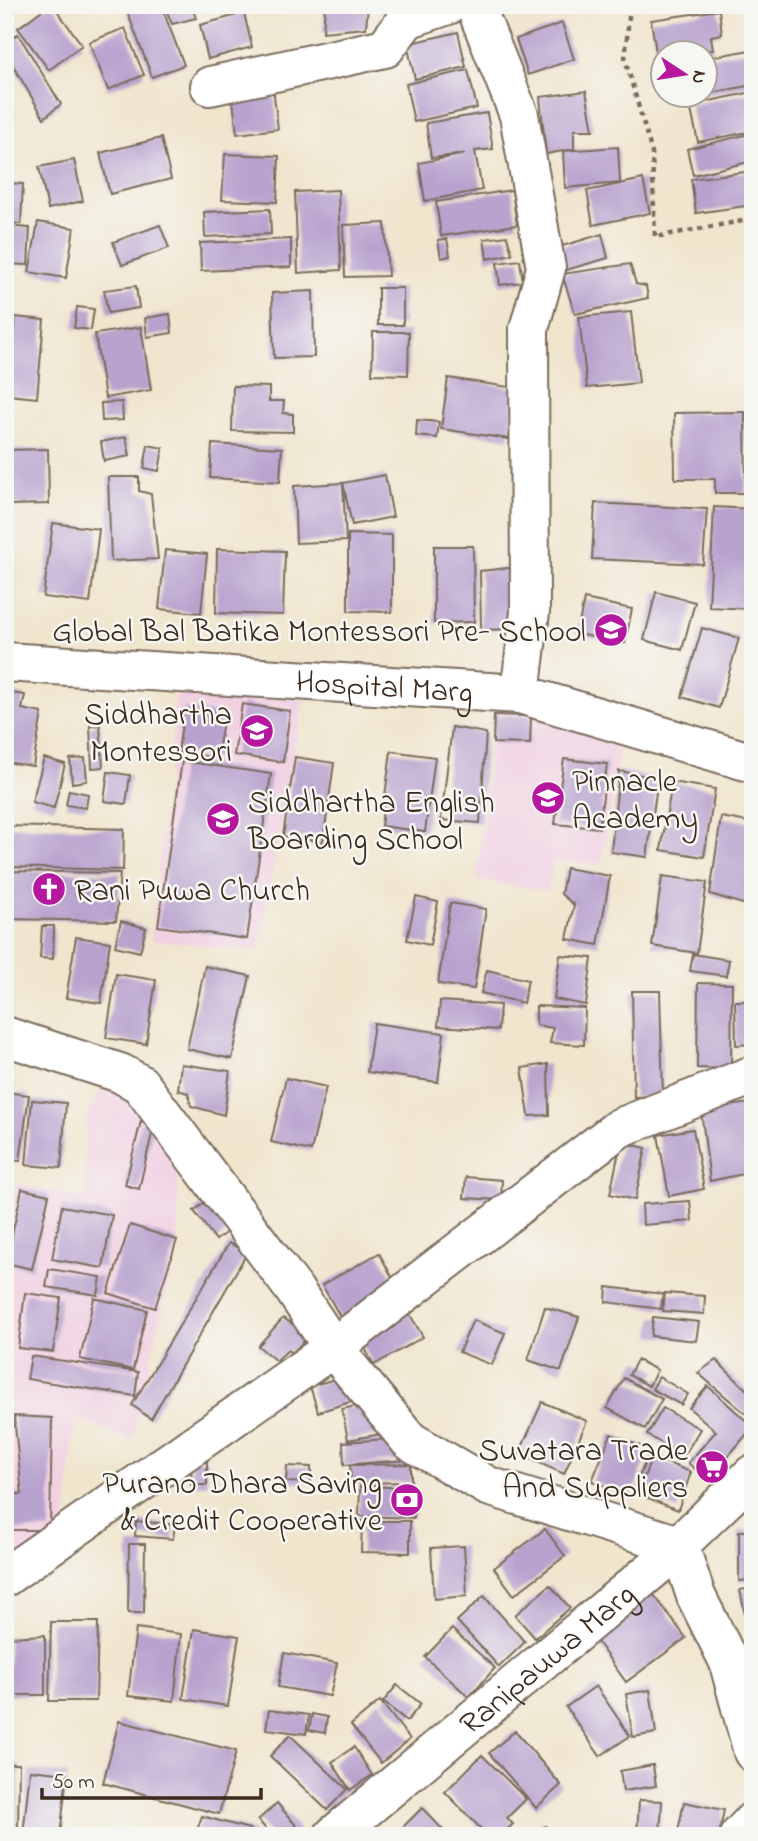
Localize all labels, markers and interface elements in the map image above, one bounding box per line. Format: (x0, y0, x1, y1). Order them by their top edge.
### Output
north arrow (650, 38, 720, 108)
text: N (684, 68, 713, 86)
place label: Global Bal Batika Montessori Pre- School (52, 610, 586, 657)
school or university icon: Global Bal Batika Montessori Pre- School (592, 611, 630, 649)
street label: Hospital Marg (294, 660, 474, 718)
place label: Siddhartha Montessori (84, 693, 232, 777)
school or university icon: Siddhartha Montessori (238, 712, 276, 750)
place label: Pinnacle Academy (572, 760, 698, 844)
school or university icon: Pinnacle Academy (529, 779, 567, 817)
place label: Siddhartha English Boarding School (247, 781, 495, 865)
school or university icon: Siddhartha English Boarding School (204, 800, 242, 838)
place label: Rani Puwa Church (74, 869, 310, 916)
church icon: Rani Puwa Church (30, 870, 68, 908)
place label: Suvatara Trade And Suppliers (479, 1429, 689, 1513)
supermarket icon: Suvatara Trade And Suppliers (693, 1448, 731, 1486)
place label: Purano Dhara Saving & Credit Cooperative (102, 1462, 383, 1546)
bank icon: Purano Dhara Saving & Credit Cooperative (388, 1481, 426, 1519)
street label: Ranipauwa Marg (450, 1573, 647, 1748)
scale bar (42, 1757, 261, 1801)
text: 50 m (52, 1768, 95, 1798)

